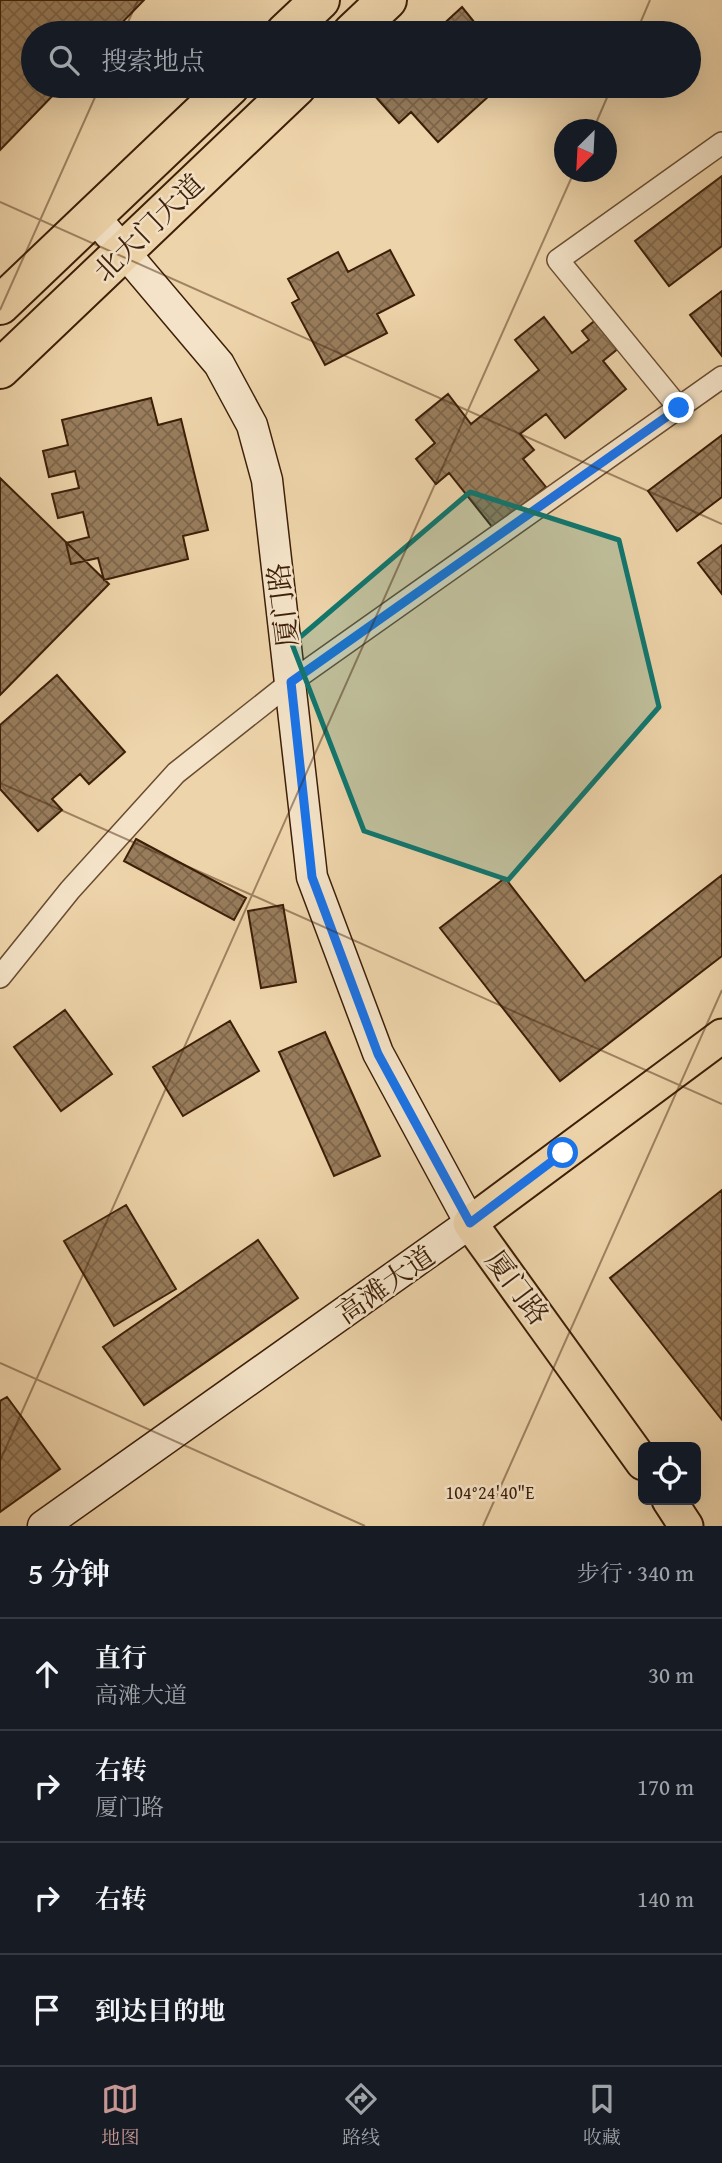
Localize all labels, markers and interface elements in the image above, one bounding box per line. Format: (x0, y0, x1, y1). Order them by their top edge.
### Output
search box (21, 21, 701, 98)
icon: search (45, 41, 83, 79)
text: 搜索地点 (101, 41, 205, 80)
north arrow (554, 119, 617, 182)
street label: 北大门大道 (83, 164, 213, 290)
route end (663, 392, 694, 423)
street label: 厦门路 (257, 561, 307, 649)
route start (547, 1137, 578, 1168)
street label: 高滩大道 (327, 1235, 443, 1333)
street label: 厦门路 (476, 1241, 560, 1333)
map controls (638, 1442, 701, 1505)
button: locate (638, 1442, 701, 1505)
text: 104°24'40"E (446, 1479, 534, 1506)
text: 5 分钟 (28, 1551, 110, 1595)
text: 步行 · 340 m (577, 1556, 694, 1589)
text: 直行 (95, 1638, 147, 1677)
icon: ahead (28, 1655, 66, 1693)
text: 30 m (648, 1658, 694, 1691)
text: 高滩大道 (95, 1678, 187, 1711)
text: 右转 (95, 1750, 147, 1789)
icon: right (28, 1767, 66, 1805)
text: 170 m (637, 1770, 694, 1803)
text: 厦门路 (95, 1790, 164, 1823)
icon: right (28, 1879, 66, 1917)
text: 右转 (95, 1879, 147, 1918)
text: 140 m (637, 1882, 694, 1915)
icon: arrive (28, 1991, 66, 2029)
text: 到达目的地 (95, 1991, 225, 2030)
tab: 地图 (101, 2080, 139, 2151)
tab: 路线 (342, 2080, 380, 2151)
tab: 收藏 (583, 2080, 621, 2151)

